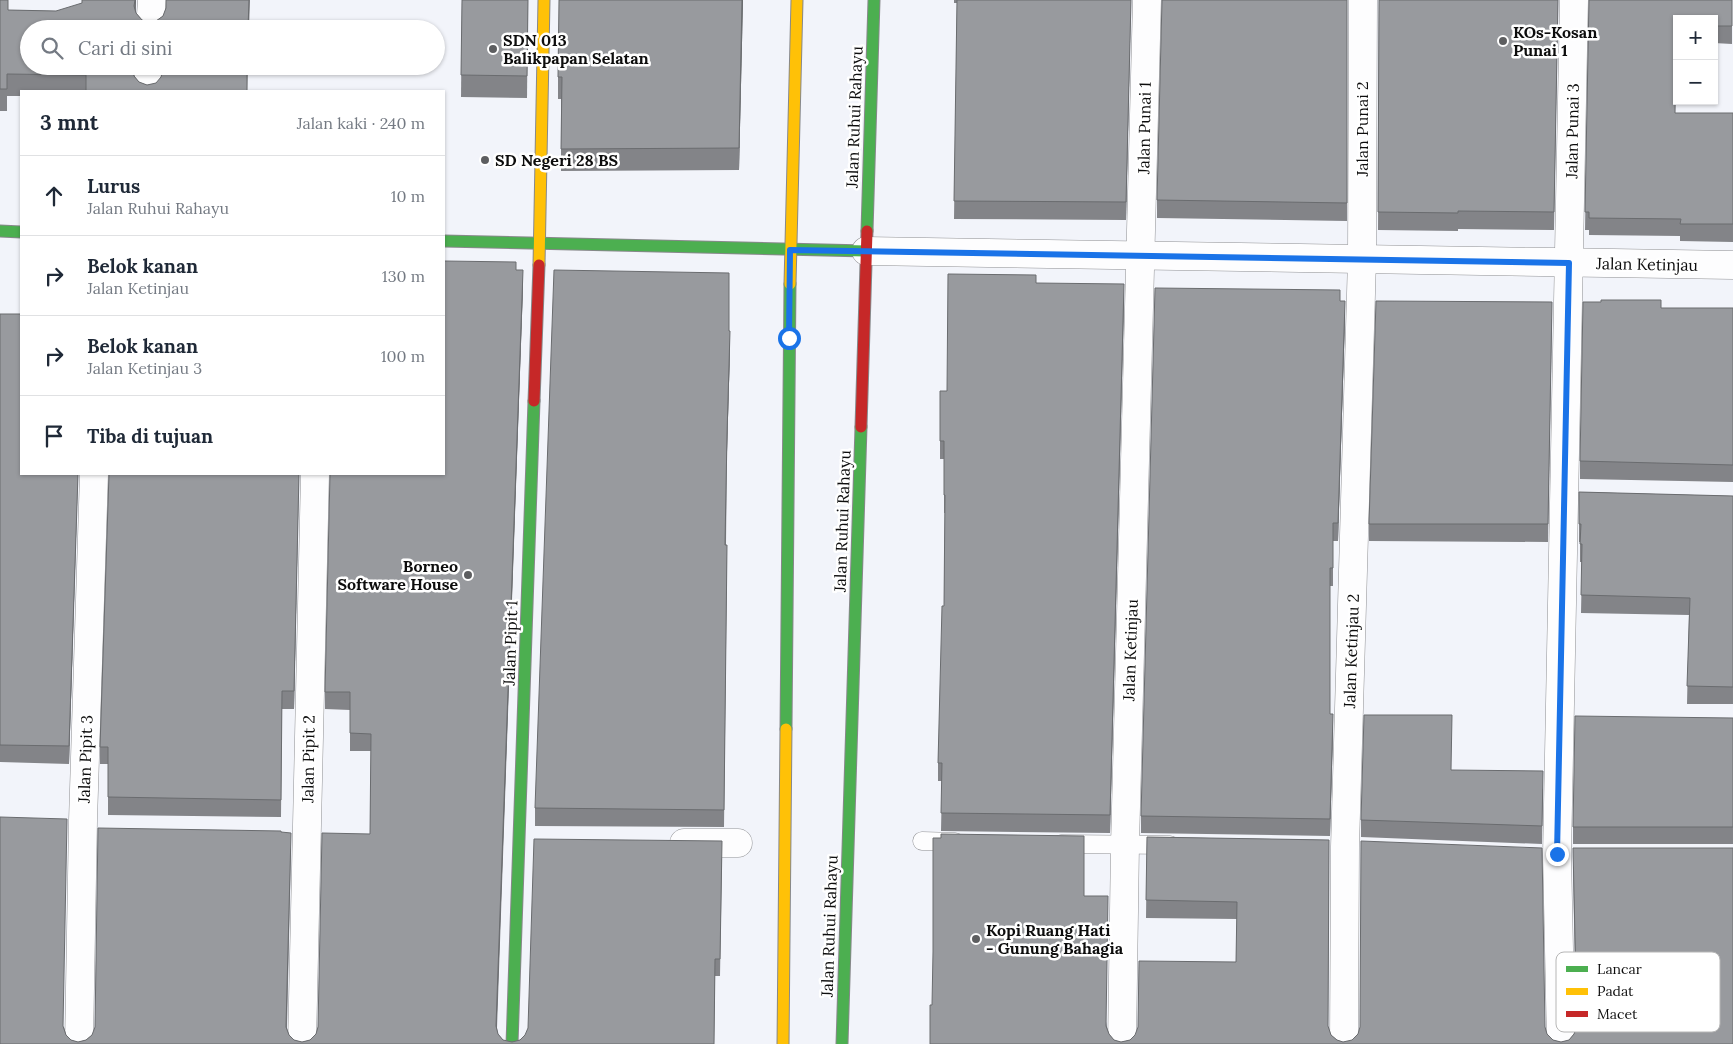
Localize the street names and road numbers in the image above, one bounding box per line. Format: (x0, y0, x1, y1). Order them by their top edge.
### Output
street label: Jalan Ruhui Rahayu (841, 45, 866, 189)
street label: Jalan Punai 2 (1352, 81, 1372, 178)
street label: Jalan Punai 1 (1133, 82, 1155, 175)
street label: Jalan Punai 3 (1561, 83, 1583, 180)
street label: Jalan Ketinjau (1595, 253, 1699, 275)
street label: Jalan Ruhui Rahayu (829, 449, 854, 593)
street label: Jalan Ketinjau 2 (1339, 593, 1363, 710)
street label: Jalan Ketinjau (1118, 598, 1142, 702)
street label: Jalan Pipit 1 (498, 600, 521, 687)
street label: Jalan Pipit 3 (73, 714, 97, 804)
street label: Jalan Pipit 2 (297, 715, 319, 804)
street label: Jalan Ruhui Rahayu (816, 854, 841, 998)

